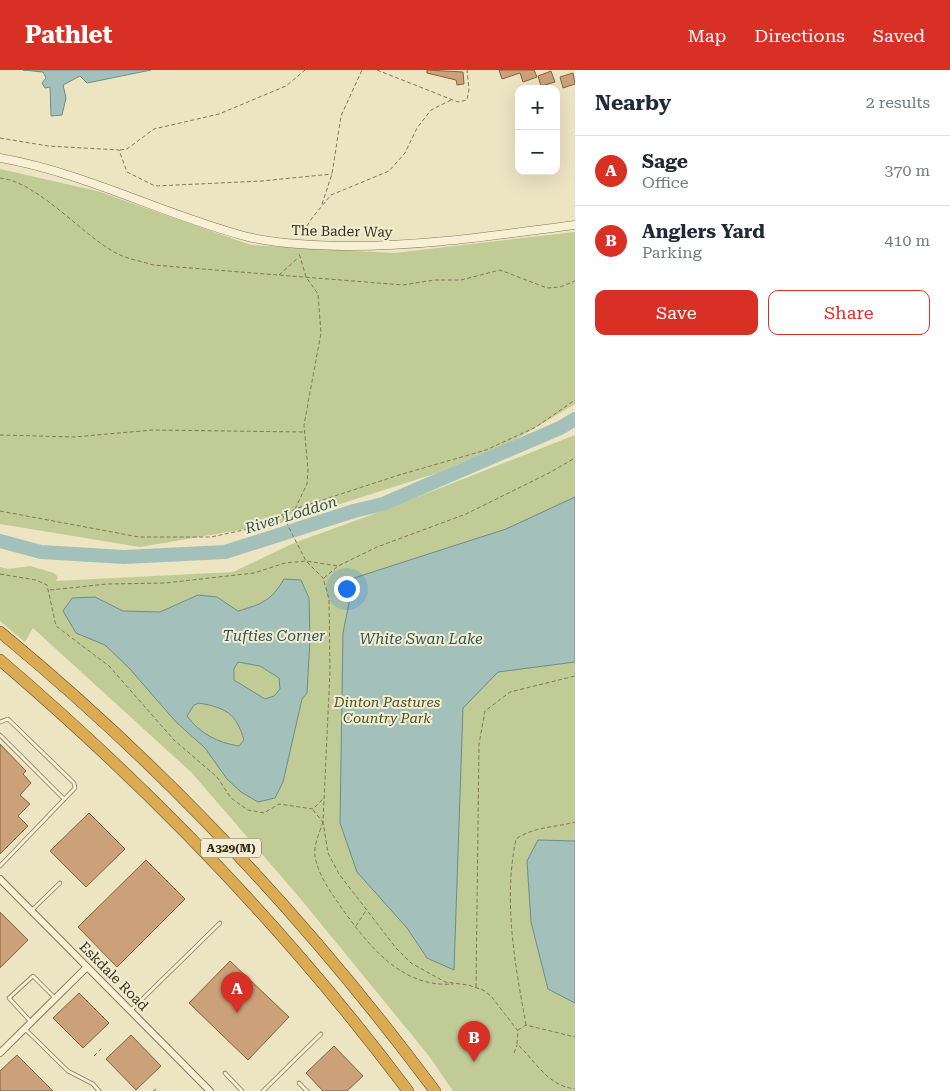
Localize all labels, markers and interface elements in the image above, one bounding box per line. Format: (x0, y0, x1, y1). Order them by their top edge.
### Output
text: Pathlet (25, 21, 112, 49)
text: Map (688, 25, 726, 46)
text: Directions (754, 25, 845, 46)
text: Saved (873, 25, 925, 46)
map controls (515, 85, 560, 175)
button: + (515, 85, 560, 130)
text: Nearby (595, 91, 671, 115)
text: 2 results (866, 93, 930, 112)
button: − (515, 130, 560, 175)
text: Sage (642, 150, 688, 173)
text: A (605, 161, 617, 180)
text: 370 m (884, 161, 930, 180)
text: Office (642, 173, 688, 192)
text: Anglers Yard (642, 220, 765, 243)
street label: The Bader Way (291, 222, 394, 240)
text: B (605, 231, 617, 250)
text: 410 m (884, 231, 930, 250)
text: Parking (642, 243, 702, 262)
button: Save (595, 290, 758, 335)
button: Share (768, 290, 930, 335)
water label: River Loddon (242, 492, 339, 538)
your location (334, 576, 360, 602)
water label: Tufties Corner (223, 627, 326, 645)
water label: White Swan Lake (359, 630, 483, 648)
park label: Dinton Pastures Country Park (333, 694, 441, 726)
road number: A329(M) (201, 838, 261, 858)
street label: Eskdale Road (76, 938, 152, 1014)
pin: A (221, 972, 253, 1013)
pin: B (458, 1021, 490, 1062)

